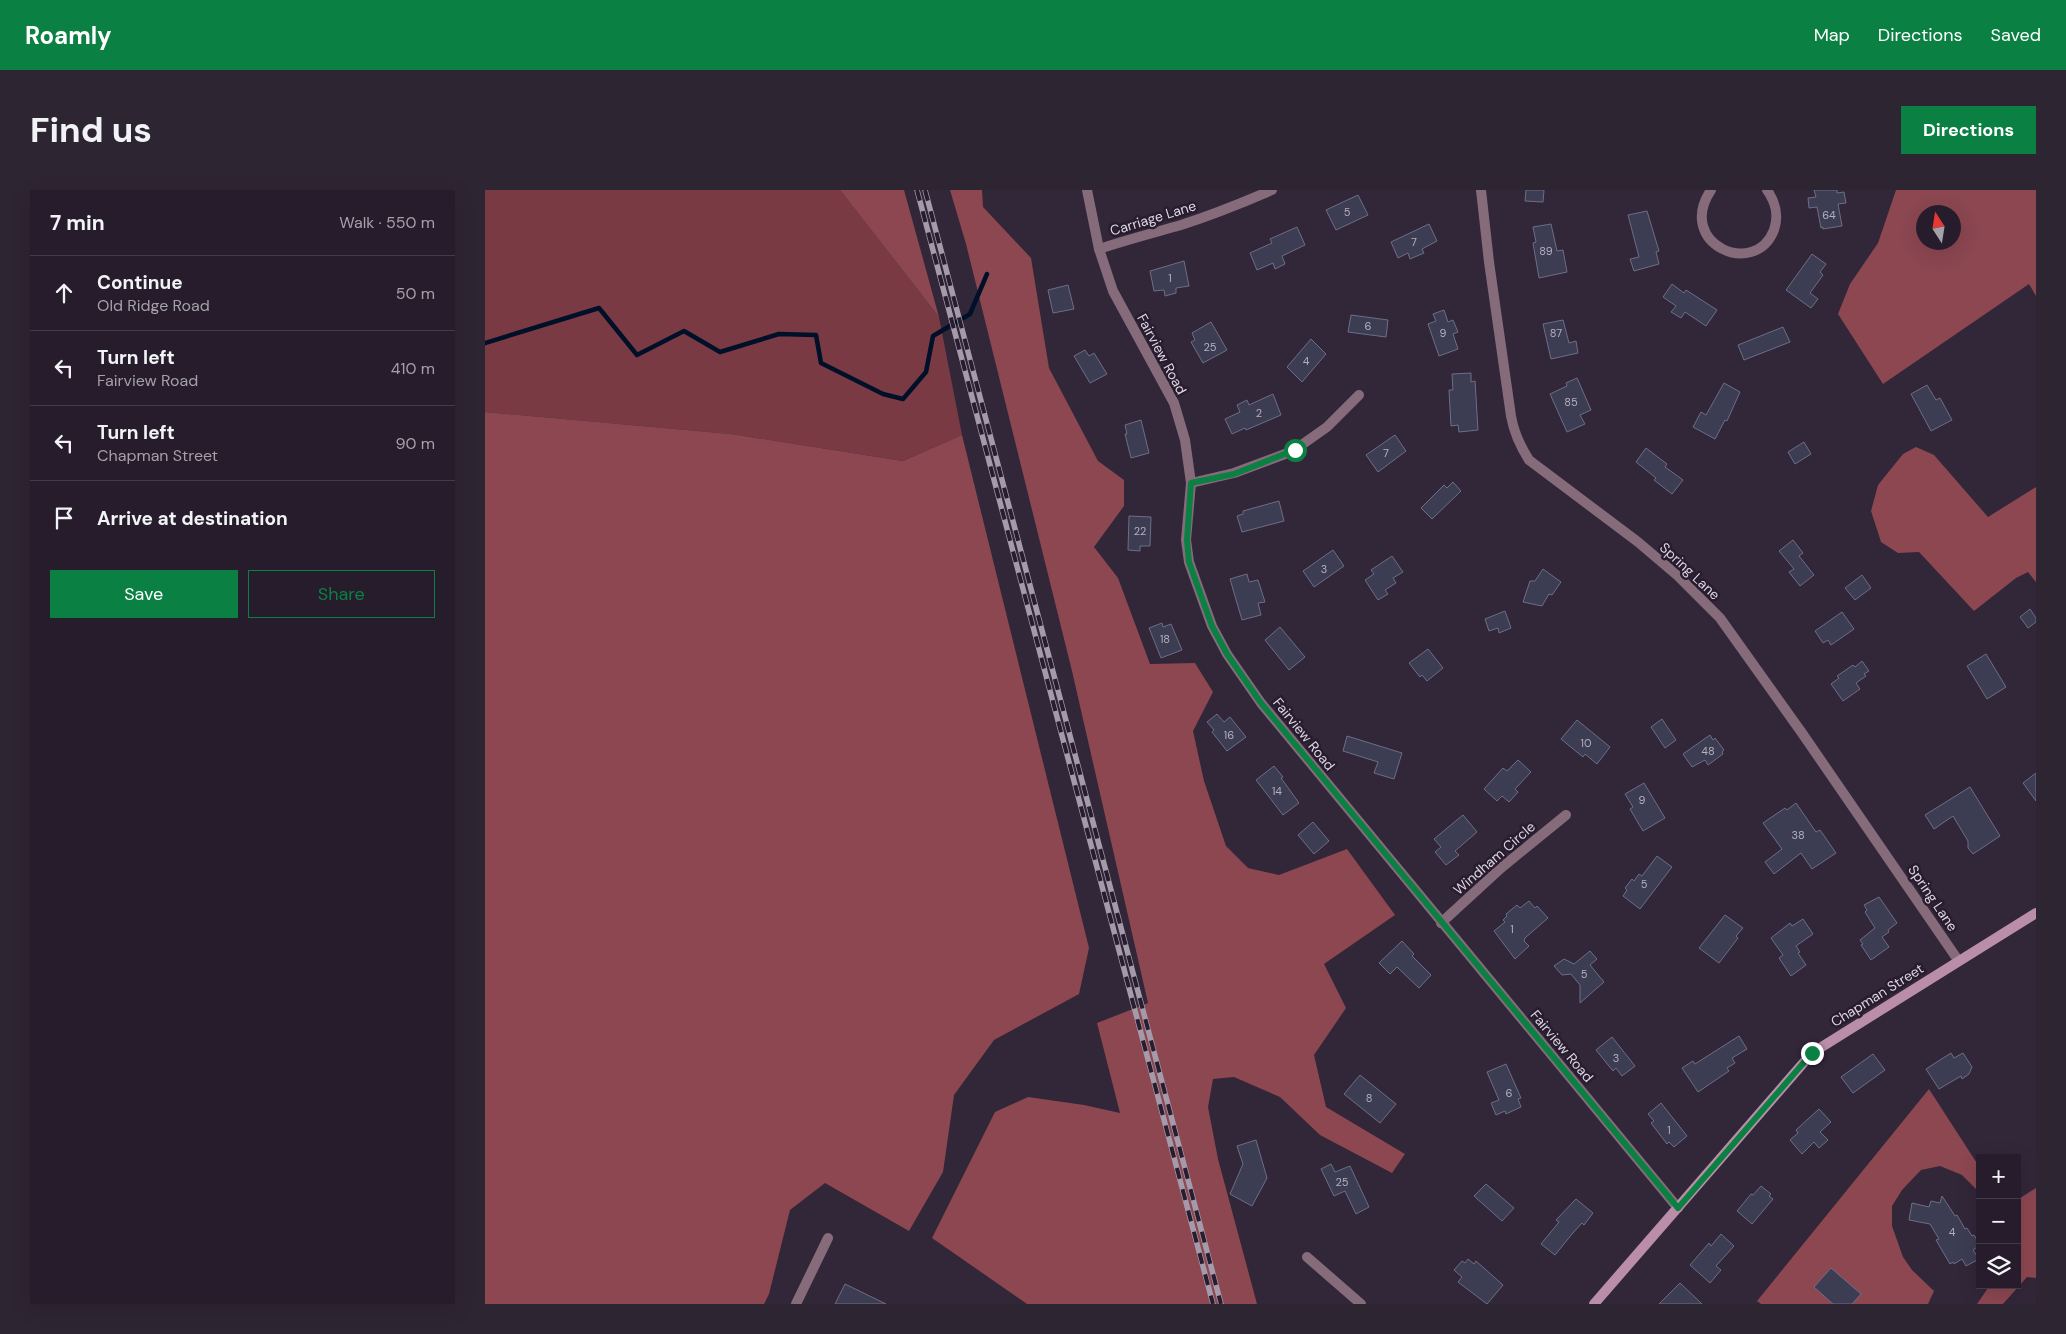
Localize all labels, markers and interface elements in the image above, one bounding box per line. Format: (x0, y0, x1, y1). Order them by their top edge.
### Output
text: Roamly (25, 20, 112, 51)
text: Map (1814, 23, 1850, 47)
text: Directions (1878, 23, 1963, 47)
text: Saved (1991, 23, 2041, 47)
button: Directions (1901, 106, 2036, 154)
text: Find us (30, 107, 152, 153)
street label: Carriage Lane (1108, 196, 1198, 240)
house number: 5 (1344, 205, 1351, 219)
north arrow (1916, 205, 1961, 250)
house number: 64 (1822, 208, 1836, 222)
text: 7 min (50, 209, 105, 237)
text: Walk · 550 m (339, 212, 435, 233)
house number: 7 (1411, 235, 1417, 249)
house number: 89 (1539, 244, 1553, 258)
text: Continue (97, 270, 183, 295)
house number: 1 (1168, 271, 1172, 285)
icon: ahead (50, 279, 78, 307)
text: 50 m (396, 283, 435, 304)
text: Old Ridge Road (97, 295, 210, 316)
street label: Fairview Road (1133, 311, 1191, 397)
house number: 6 (1365, 319, 1372, 333)
house number: 9 (1440, 326, 1447, 340)
house number: 87 (1550, 326, 1562, 340)
house number: 25 (1203, 340, 1217, 354)
text: Turn left (97, 345, 175, 370)
icon: left (50, 354, 78, 382)
house number: 4 (1303, 354, 1310, 368)
text: 410 m (391, 358, 435, 379)
text: Fairview Road (97, 370, 198, 391)
house number: 85 (1564, 395, 1578, 409)
house number: 2 (1256, 406, 1262, 420)
text: Turn left (97, 420, 175, 445)
icon: left (50, 429, 78, 457)
text: 90 m (395, 433, 435, 454)
route start (1284, 439, 1307, 462)
text: Chapman Street (97, 445, 218, 466)
house number: 7 (1383, 446, 1389, 460)
icon: arrive (50, 504, 78, 532)
text: Arrive at destination (97, 506, 288, 531)
house number: 22 (1134, 524, 1146, 538)
street label: Spring Lane (1656, 539, 1724, 604)
house number: 3 (1321, 562, 1327, 576)
button: Save (50, 570, 238, 618)
button: Share (248, 570, 435, 618)
house number: 18 (1160, 632, 1170, 646)
street label: Fairview Road (1269, 694, 1339, 774)
house number: 16 (1224, 728, 1234, 742)
house number: 10 (1581, 736, 1591, 750)
house number: 48 (1701, 744, 1715, 758)
house number: 14 (1272, 784, 1282, 798)
house number: 9 (1639, 793, 1646, 807)
street label: Windham Circle (1449, 817, 1539, 899)
house number: 38 (1791, 828, 1805, 842)
street label: Spring Lane (1904, 861, 1962, 935)
house number: 5 (1641, 877, 1648, 891)
house number: 1 (1510, 922, 1514, 936)
street label: Chapman Street (1827, 959, 1927, 1031)
house number: 5 (1581, 967, 1588, 981)
street label: Fairview Road (1527, 1006, 1597, 1086)
route end (1801, 1042, 1824, 1065)
house number: 3 (1613, 1051, 1619, 1065)
house number: 6 (1506, 1086, 1513, 1100)
house number: 8 (1366, 1091, 1372, 1105)
house number: 1 (1667, 1123, 1671, 1137)
map controls (1976, 1154, 2021, 1289)
button: + (1976, 1154, 2021, 1199)
house number: 25 (1335, 1175, 1349, 1189)
button: − (1976, 1199, 2021, 1244)
house number: 4 (1949, 1225, 1956, 1239)
button: layers (1976, 1244, 2021, 1289)

